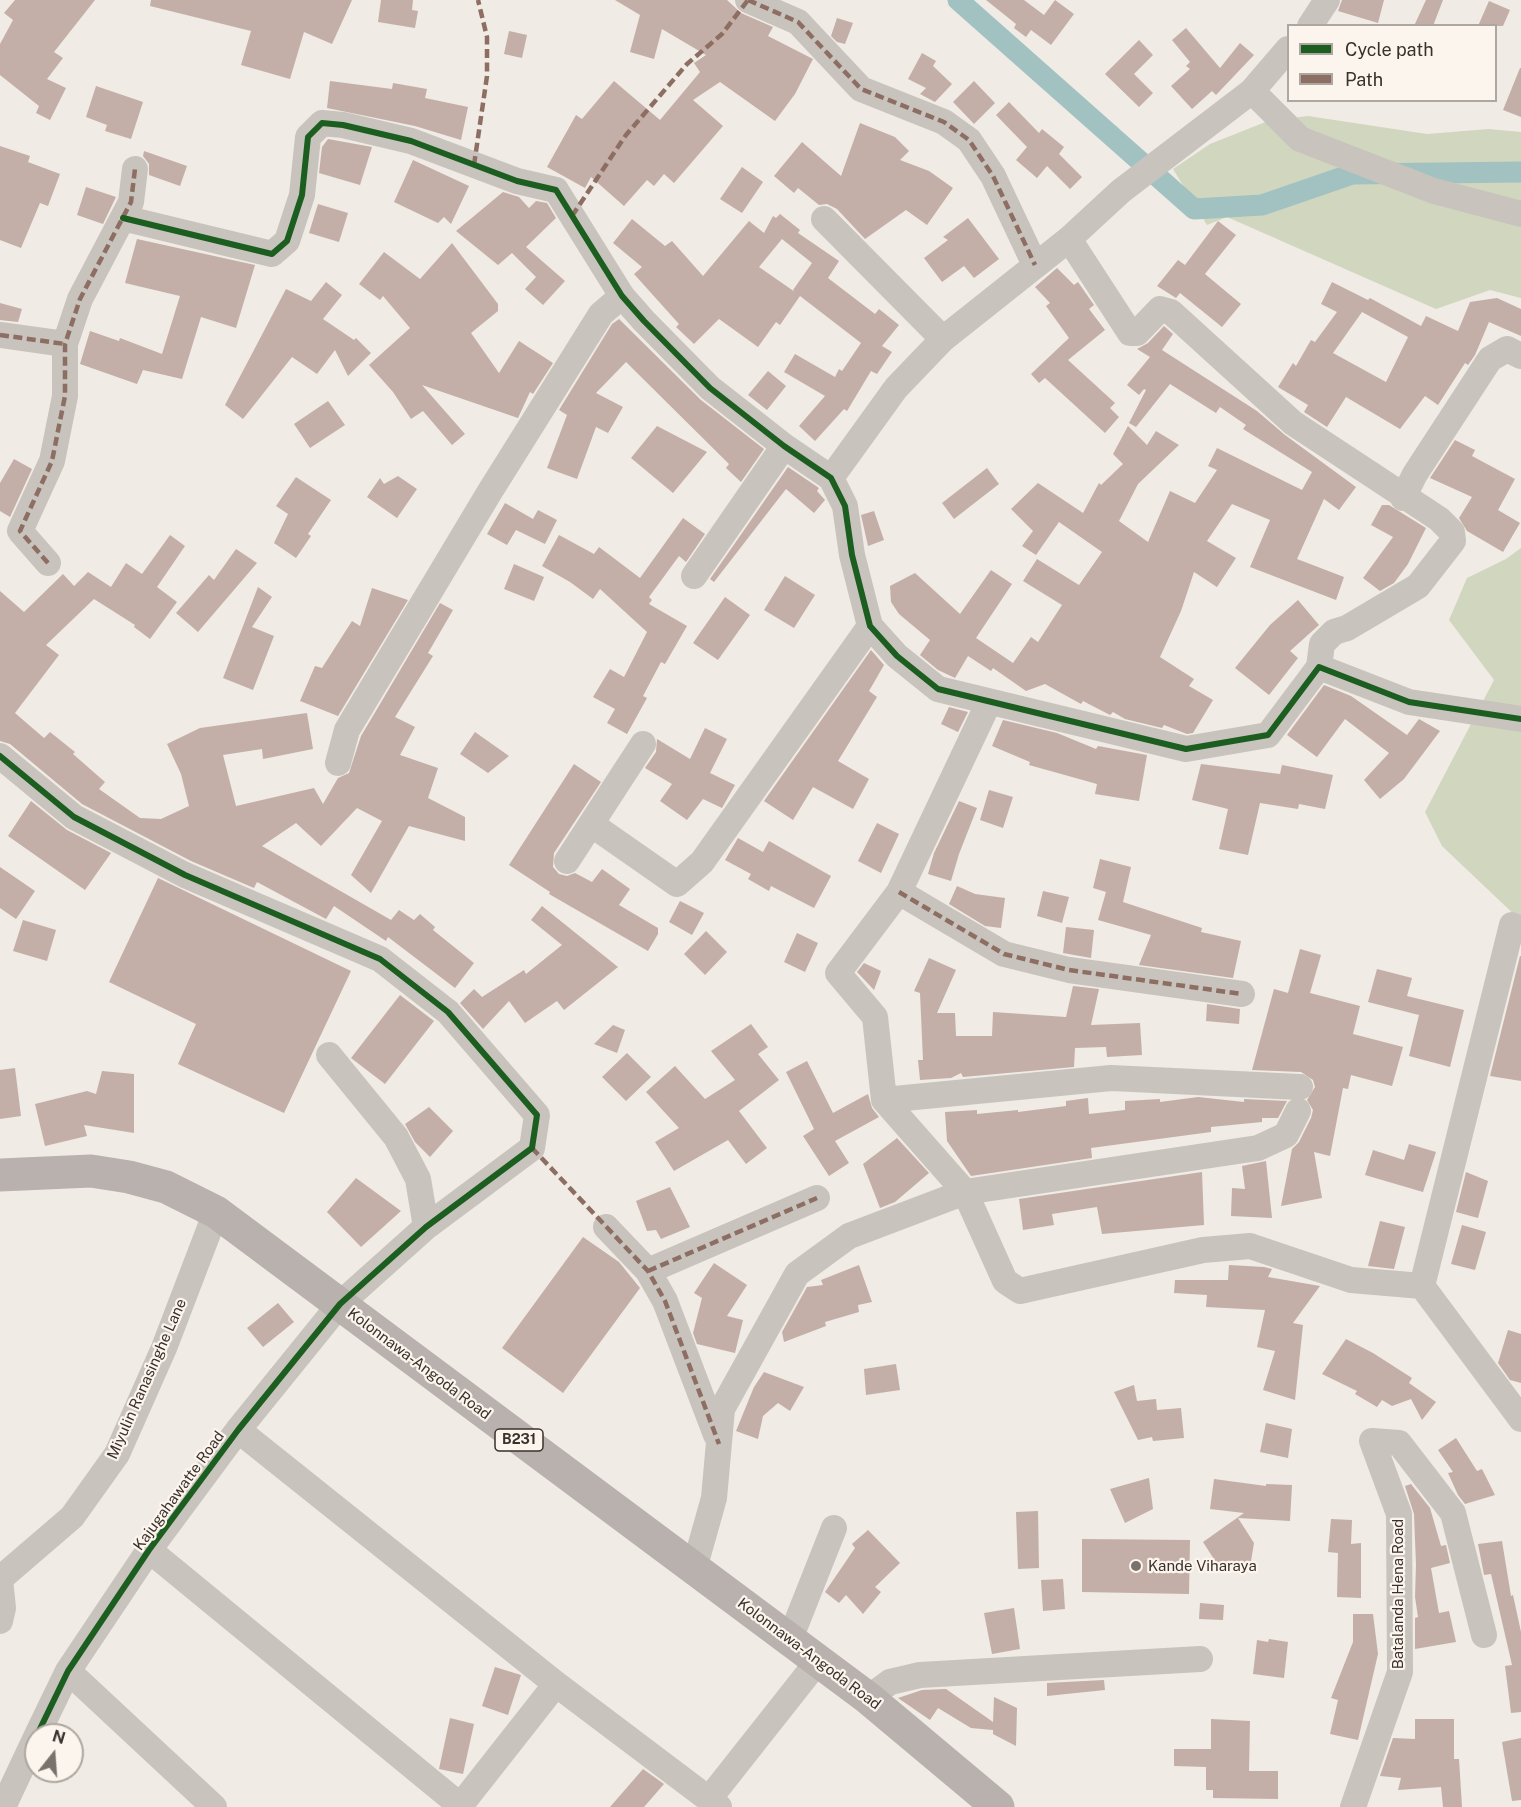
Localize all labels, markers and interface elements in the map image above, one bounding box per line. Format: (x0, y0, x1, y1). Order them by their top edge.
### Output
legend (1287, 24, 1497, 102)
text: Cycle path (1345, 39, 1434, 60)
text: Path (1345, 69, 1383, 90)
street label: Miyulin Ranasinghe Lane (103, 1296, 191, 1462)
street label: Kolonnawa-Angoda Road (344, 1304, 494, 1424)
street label: Kajugahawatte Road (130, 1428, 228, 1554)
road number: B231 (495, 1429, 543, 1451)
street label: Batalanda Hena Road (1389, 1519, 1407, 1669)
place label: Kande Viharaya (1148, 1557, 1257, 1575)
marker: Kande Viharaya (1129, 1559, 1143, 1573)
street label: Kolonnawa-Angoda Road (734, 1594, 884, 1714)
north arrow (24, 1723, 84, 1783)
text: N (50, 1726, 68, 1748)

